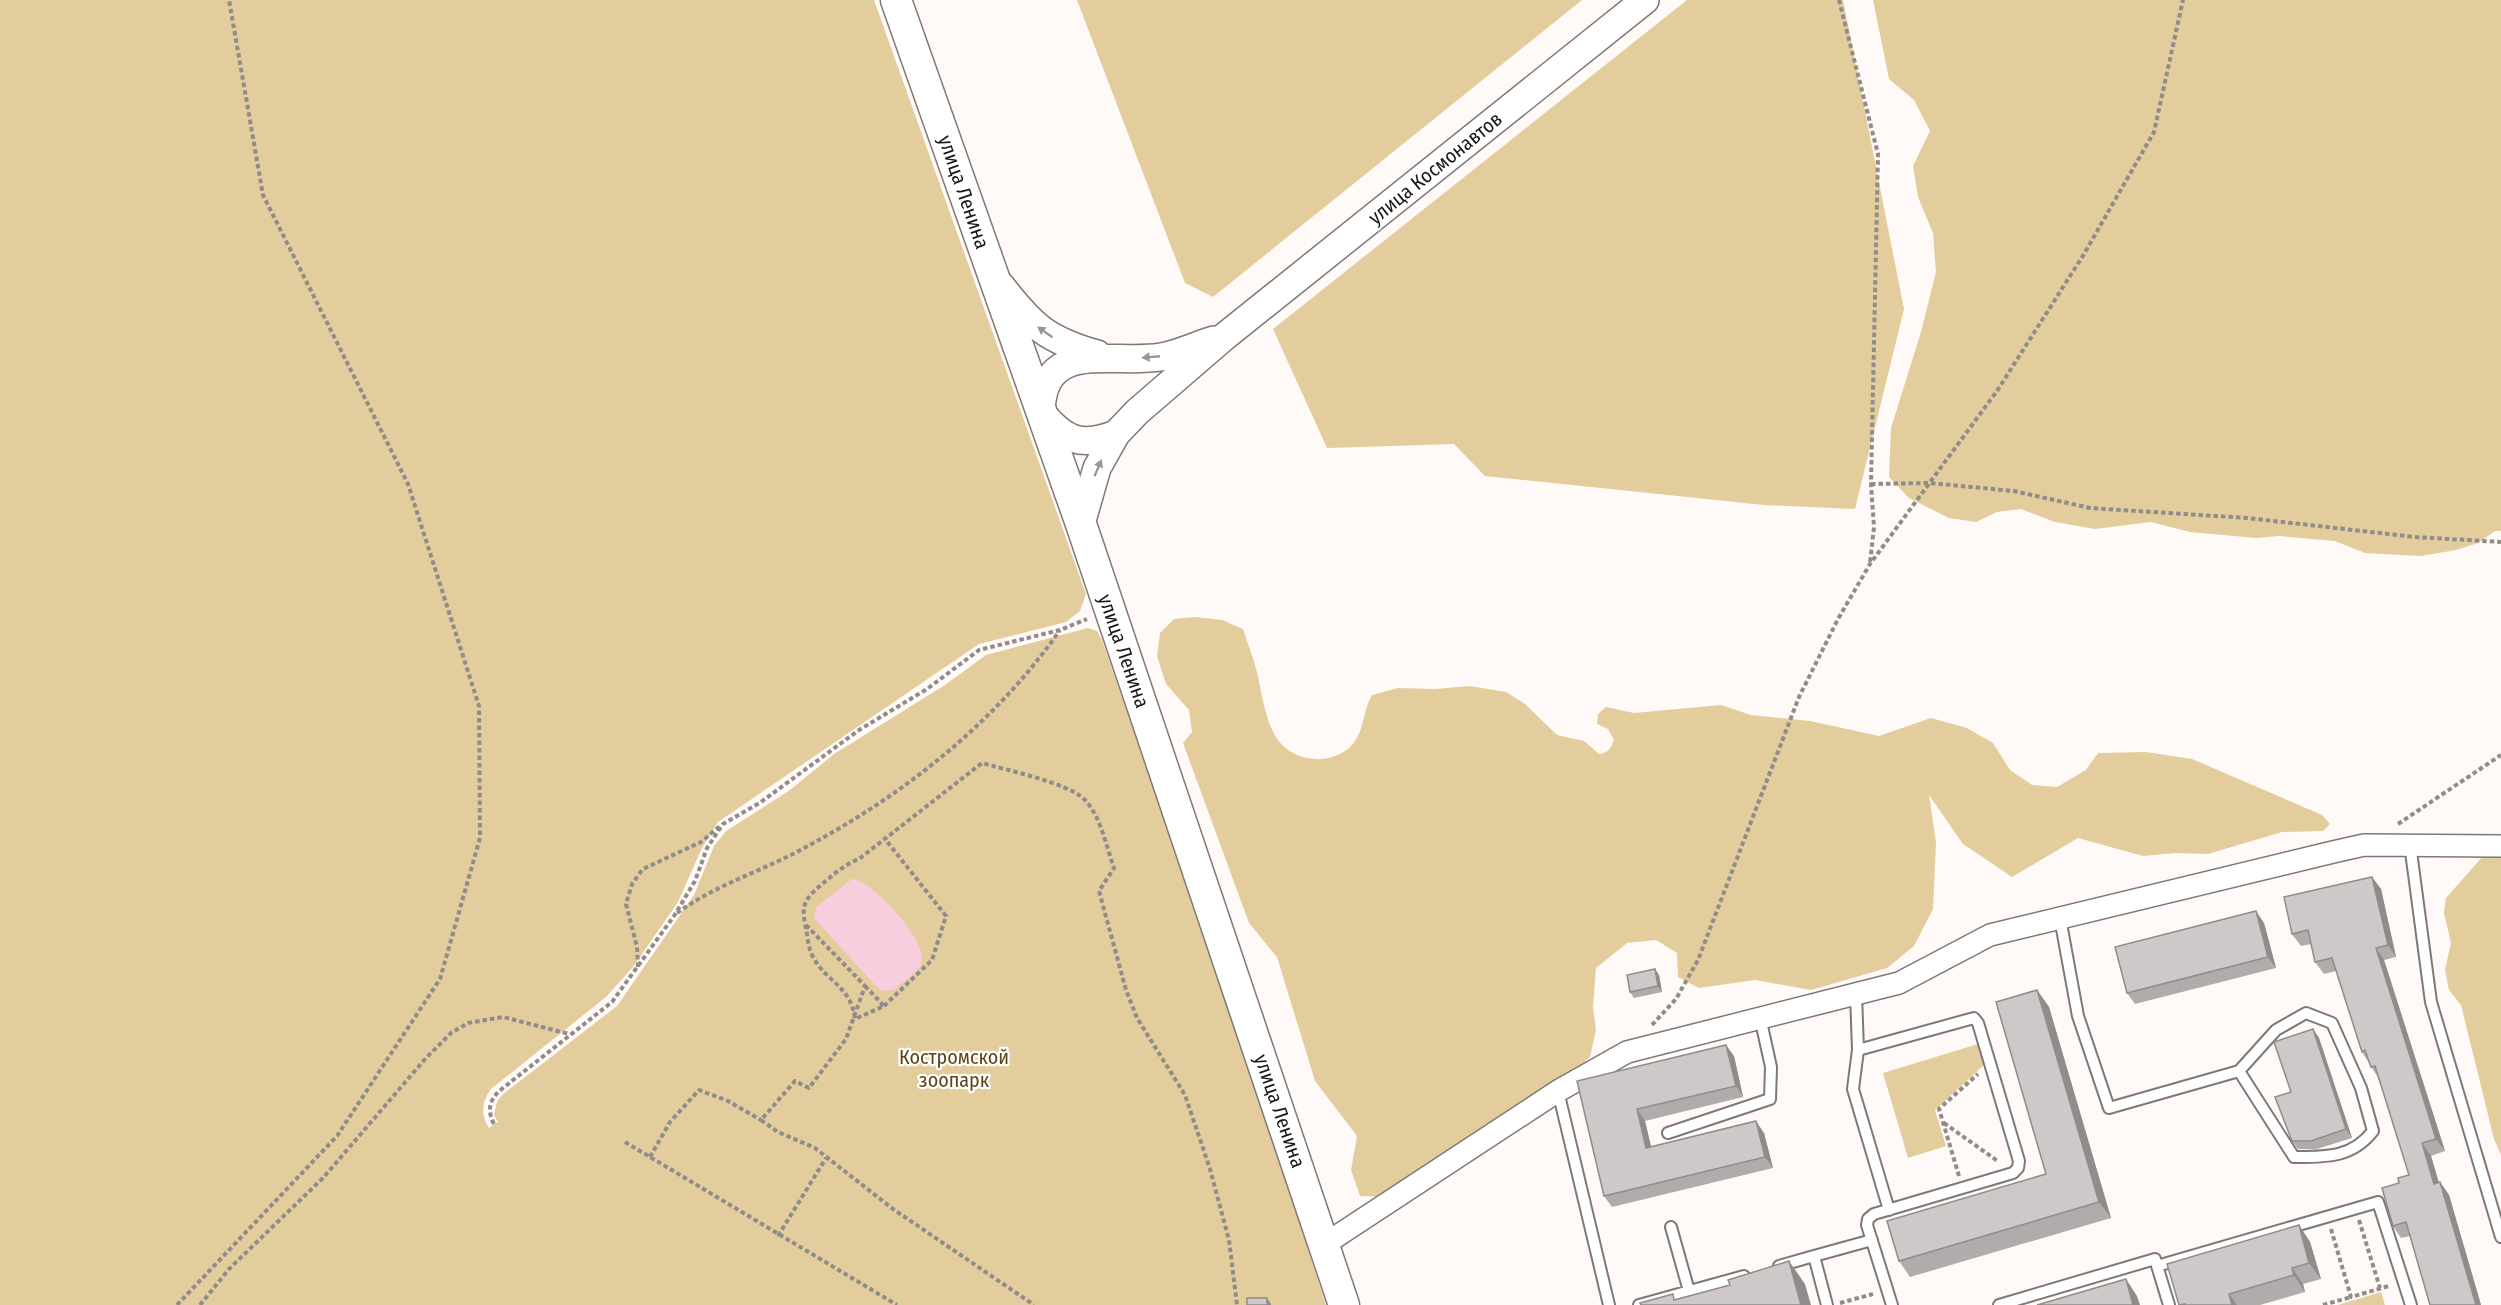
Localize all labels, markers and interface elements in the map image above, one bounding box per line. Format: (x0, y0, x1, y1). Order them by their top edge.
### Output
street label: улица Космонавтов (1363, 107, 1507, 229)
street label: улица Ленина (933, 132, 995, 252)
one-way arrow (1036, 326, 1053, 337)
one-way arrow (1142, 352, 1161, 362)
one-way arrow (1093, 459, 1103, 477)
street label: улица Ленина (1093, 591, 1155, 711)
park label: Костромской зоопарк (899, 1045, 1009, 1092)
street label: улица Ленина (1249, 1051, 1311, 1171)

